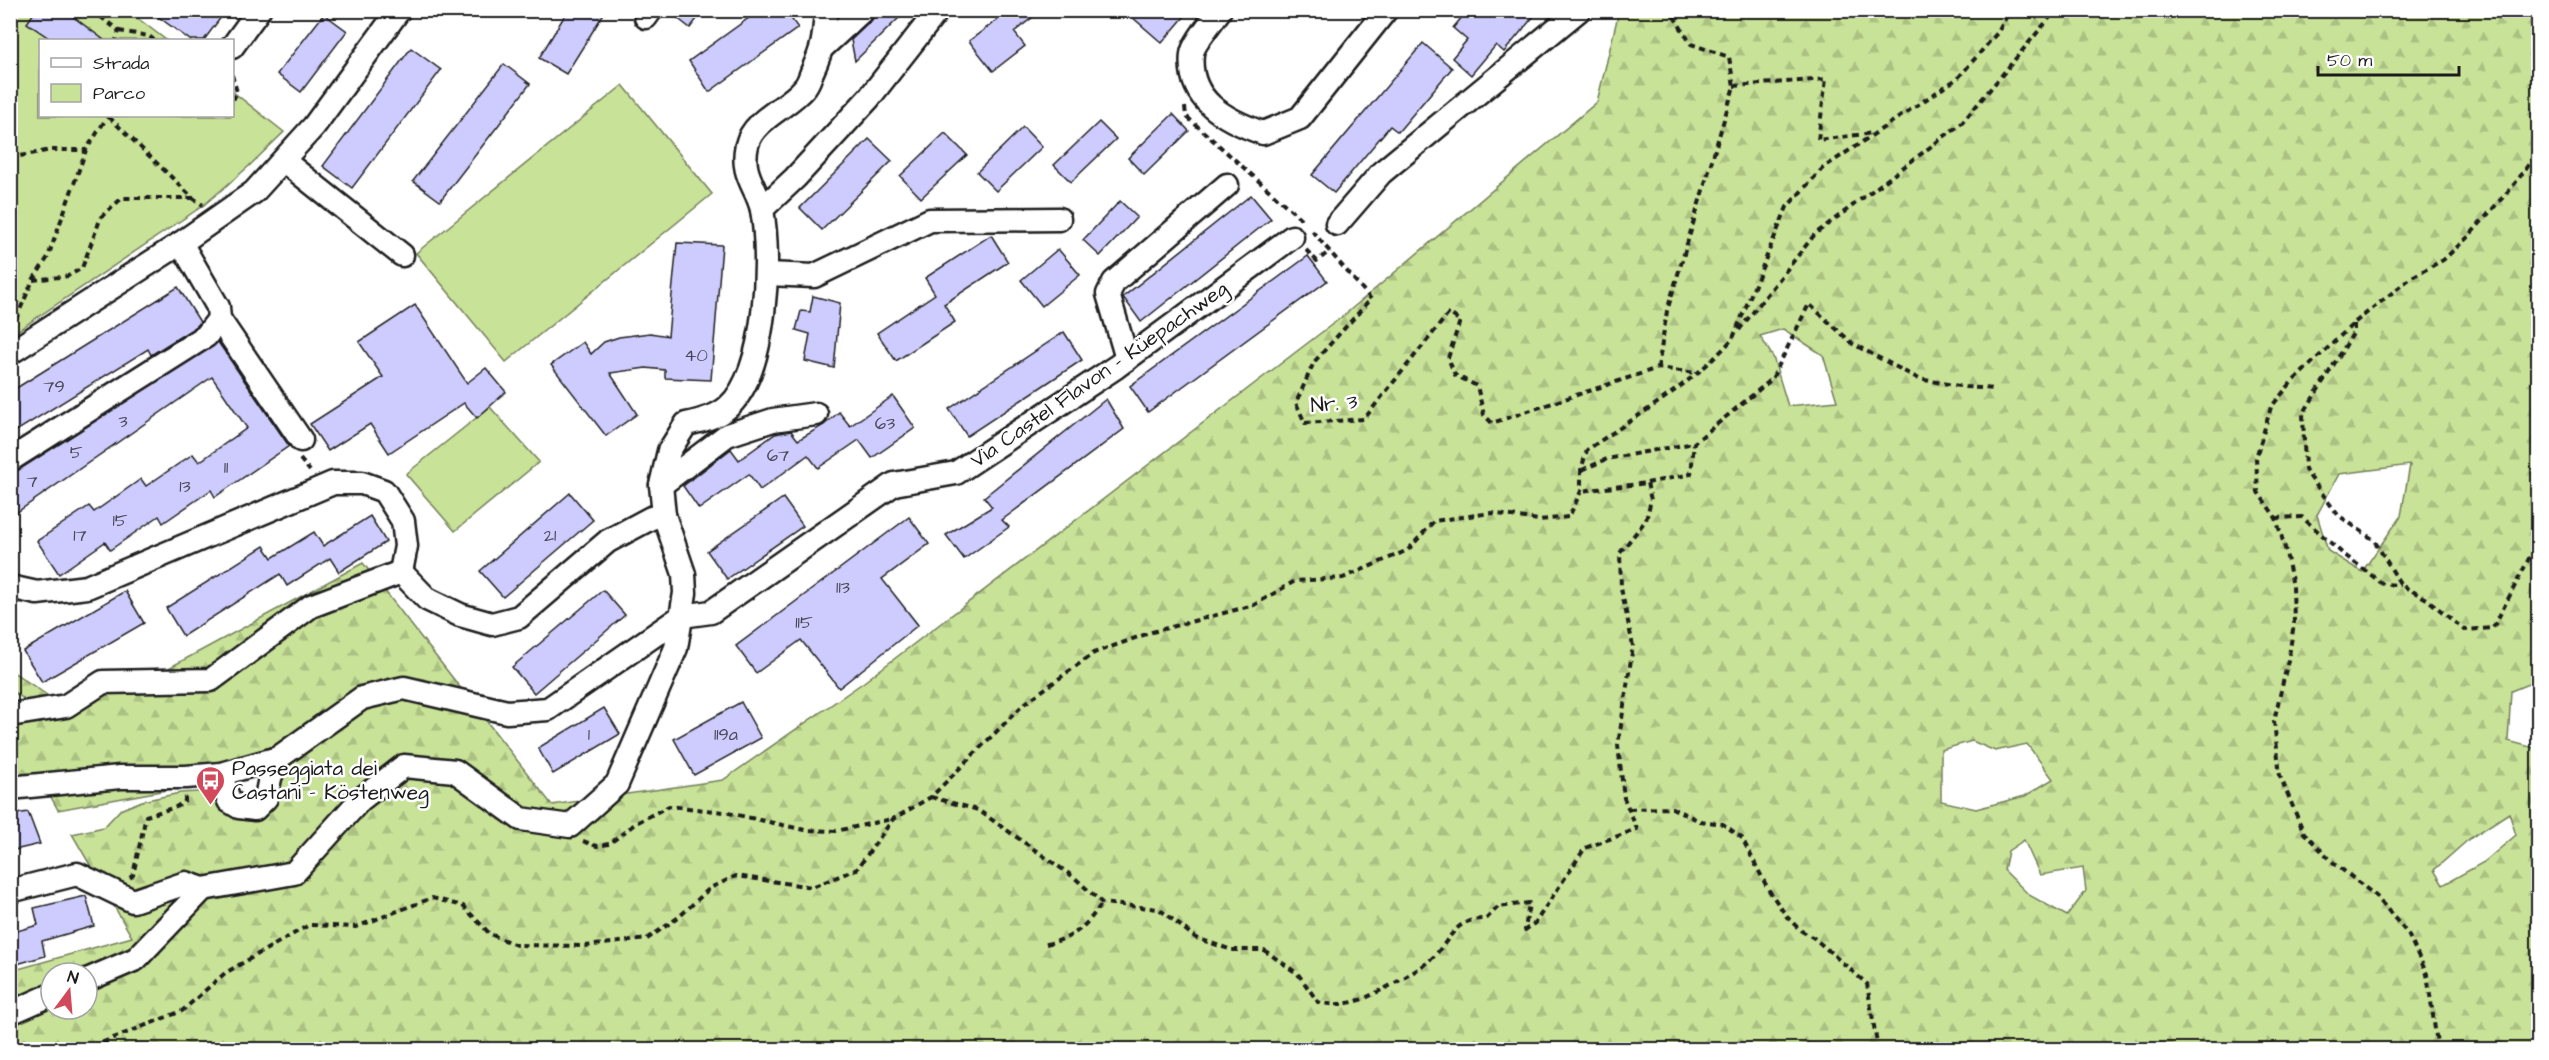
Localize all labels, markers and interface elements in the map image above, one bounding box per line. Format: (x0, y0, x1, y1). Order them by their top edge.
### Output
legend (39, 39, 234, 117)
scale bar (2318, 39, 2459, 77)
text: 50 m (2327, 48, 2372, 73)
text: Strada (93, 51, 149, 76)
text: Parco (93, 81, 145, 106)
street label: Via Castel Flavon - Küepachweg (965, 274, 1235, 476)
house number: 40 (684, 343, 708, 368)
house number: 79 (43, 374, 65, 399)
street label: Nr. 3 (1309, 387, 1359, 420)
house number: 3 (118, 409, 128, 434)
house number: 63 (875, 411, 895, 436)
house number: 5 (70, 440, 83, 465)
house number: 67 (767, 443, 789, 468)
house number: 11 (224, 455, 228, 480)
house number: 7 (26, 469, 38, 494)
house number: 13 (179, 474, 191, 499)
house number: 15 (112, 508, 128, 533)
house number: 17 (73, 523, 87, 548)
house number: 21 (544, 523, 556, 548)
house number: 113 (836, 575, 850, 600)
house number: 115 (795, 610, 813, 635)
house number: 1 (588, 722, 590, 747)
house number: 119a (714, 722, 738, 747)
place label: Passeggiata dei Castani - Köstenweg (232, 754, 429, 809)
bus stop icon: Passeggiata dei Castani - Köstenweg (195, 764, 227, 806)
north arrow (39, 961, 99, 1021)
text: N (65, 966, 81, 989)

